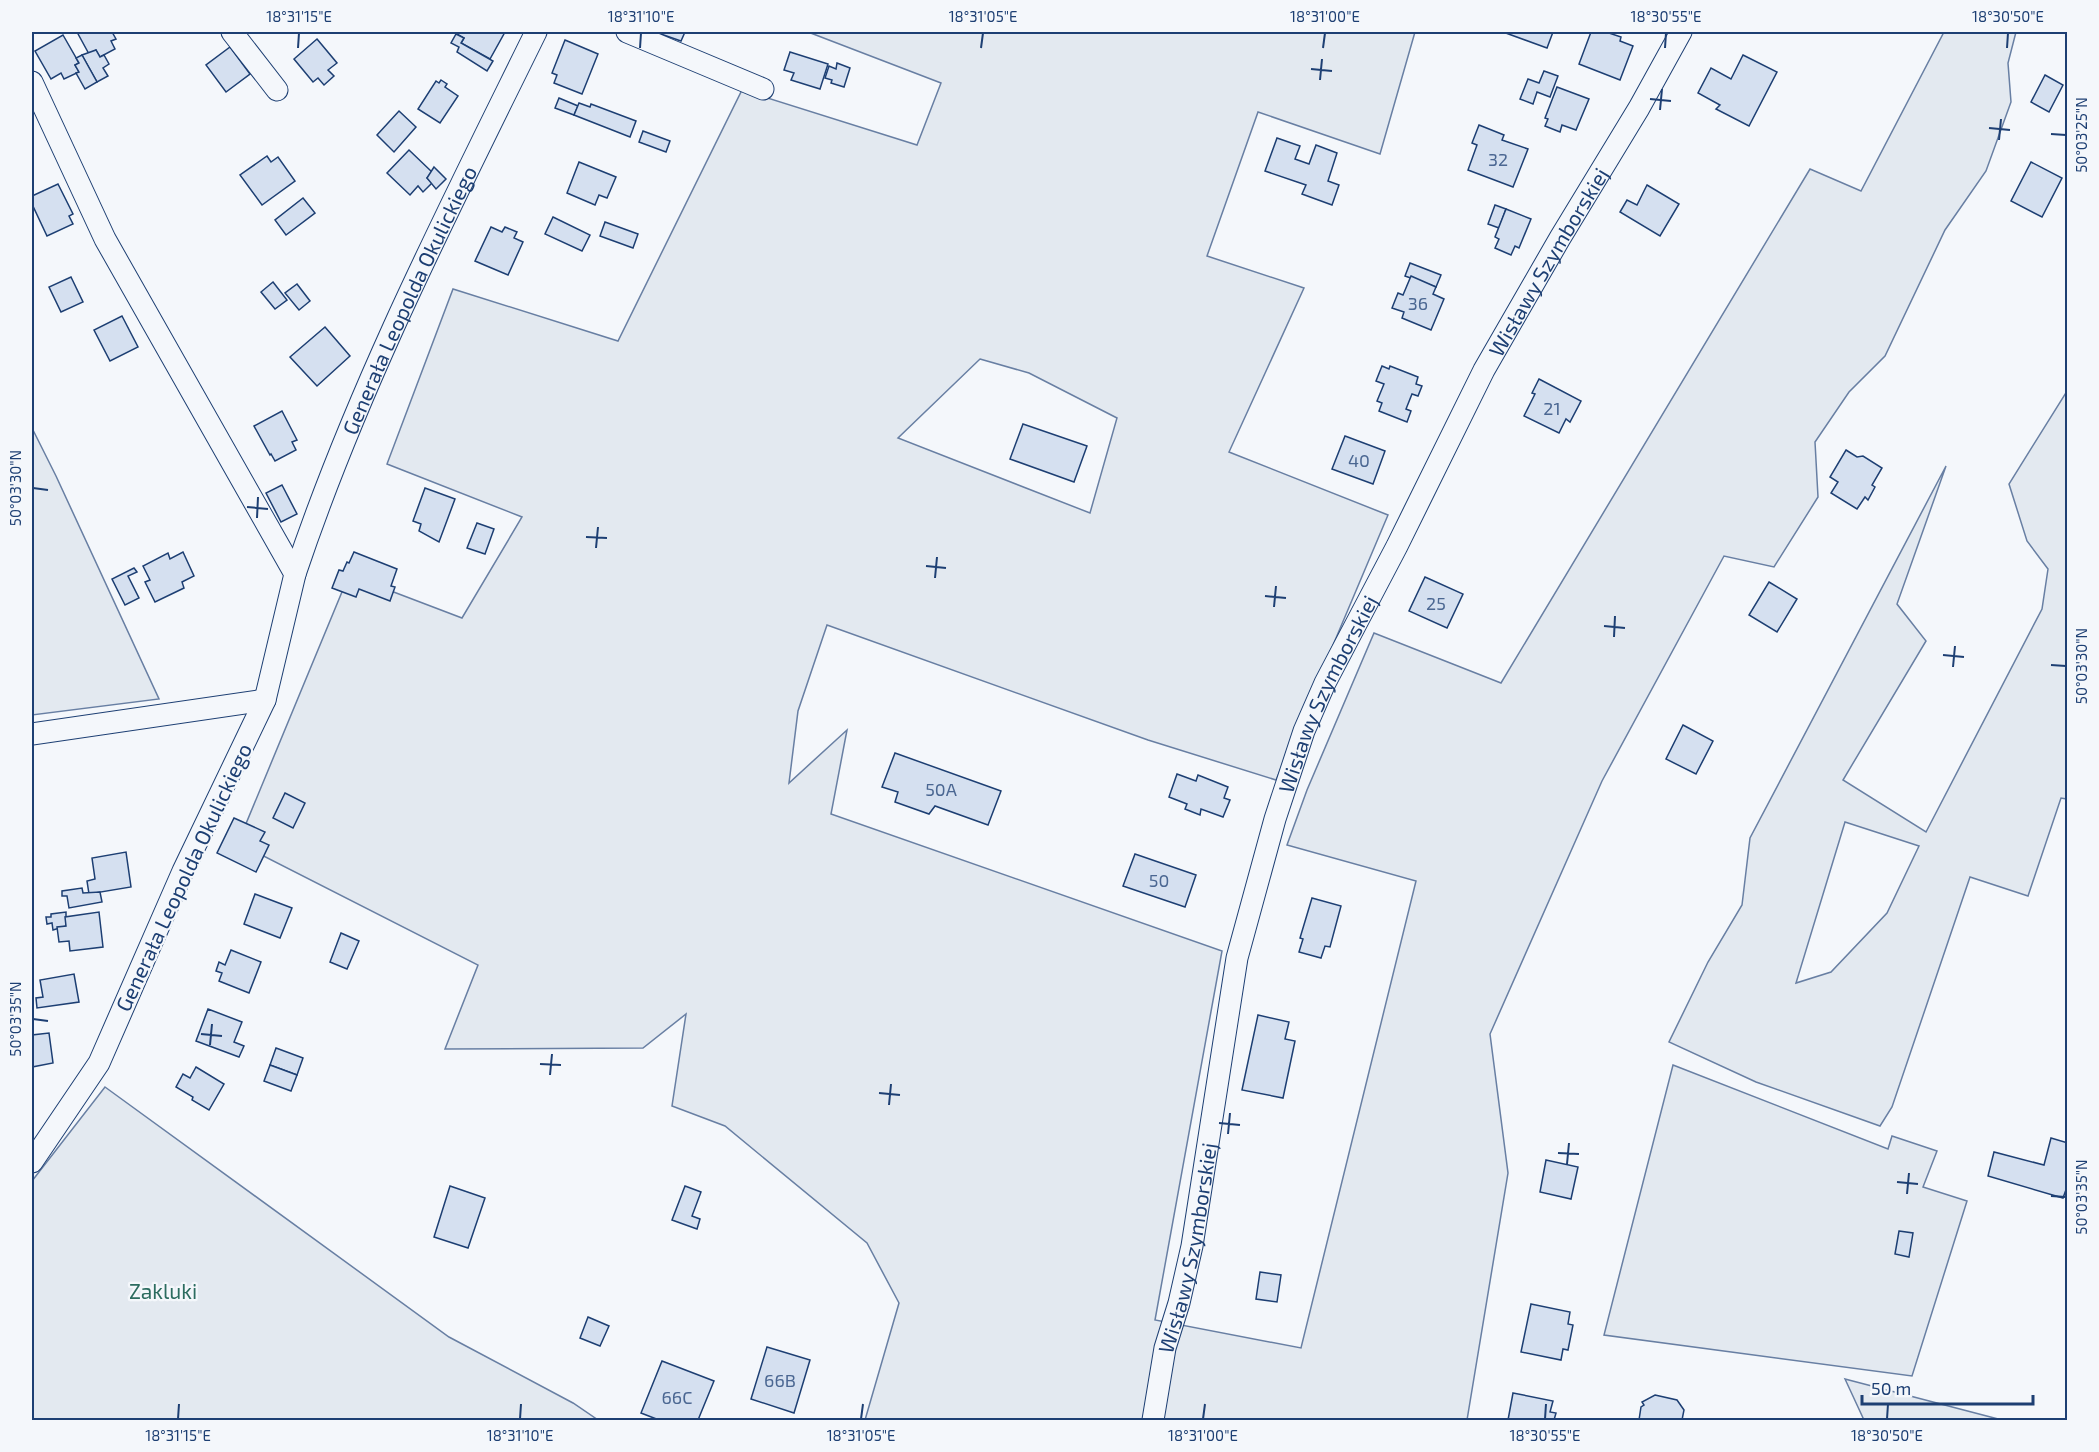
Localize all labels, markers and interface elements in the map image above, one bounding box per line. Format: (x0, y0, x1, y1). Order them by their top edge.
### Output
text: 18°31'15"E (266, 7, 332, 25)
text: 18°31'10"E (608, 7, 674, 25)
text: 18°31'05"E (949, 7, 1017, 25)
text: 18°31'00"E (1290, 7, 1360, 25)
text: 18°30'55"E (1631, 7, 1701, 25)
text: 18°30'50"E (1972, 7, 2044, 25)
text: 50°03'25"N (2072, 97, 2090, 173)
house number: 32 (1488, 148, 1508, 170)
street label: Generała Leopolda Okulickiego (336, 161, 481, 438)
street label: Wisławy Szymborskiej (1482, 163, 1613, 360)
house number: 36 (1408, 292, 1428, 314)
house number: 21 (1543, 397, 1561, 419)
house number: 40 (1348, 449, 1370, 471)
text: 50°03'30"N (6, 450, 24, 526)
street label: Wisławy Szymborskiej (1272, 590, 1383, 796)
house number: 25 (1426, 592, 1446, 614)
text: 50°03'30"N (2072, 628, 2090, 704)
street label: Generała Leopolda Okulickiego (110, 739, 256, 1015)
house number: 50A (925, 778, 958, 800)
house number: 50 (1149, 869, 1169, 891)
text: 50°03'35"N (6, 981, 24, 1057)
street label: Wisławy Szymborskiej (1152, 1141, 1221, 1356)
text: 50°03'35"N (2072, 1159, 2090, 1235)
park label: Zakluki (129, 1278, 197, 1303)
scale bar (1862, 1368, 2033, 1406)
house number: 66B (764, 1369, 796, 1391)
text: 50 m (1871, 1377, 1911, 1399)
house number: 66C (662, 1386, 692, 1408)
text: 18°31'15"E (145, 1426, 211, 1444)
text: 18°31'10"E (487, 1426, 553, 1444)
text: 18°31'05"E (827, 1426, 895, 1444)
text: 18°31'00"E (1168, 1426, 1238, 1444)
text: 18°30'55"E (1510, 1426, 1580, 1444)
text: 18°30'50"E (1851, 1426, 1923, 1444)

